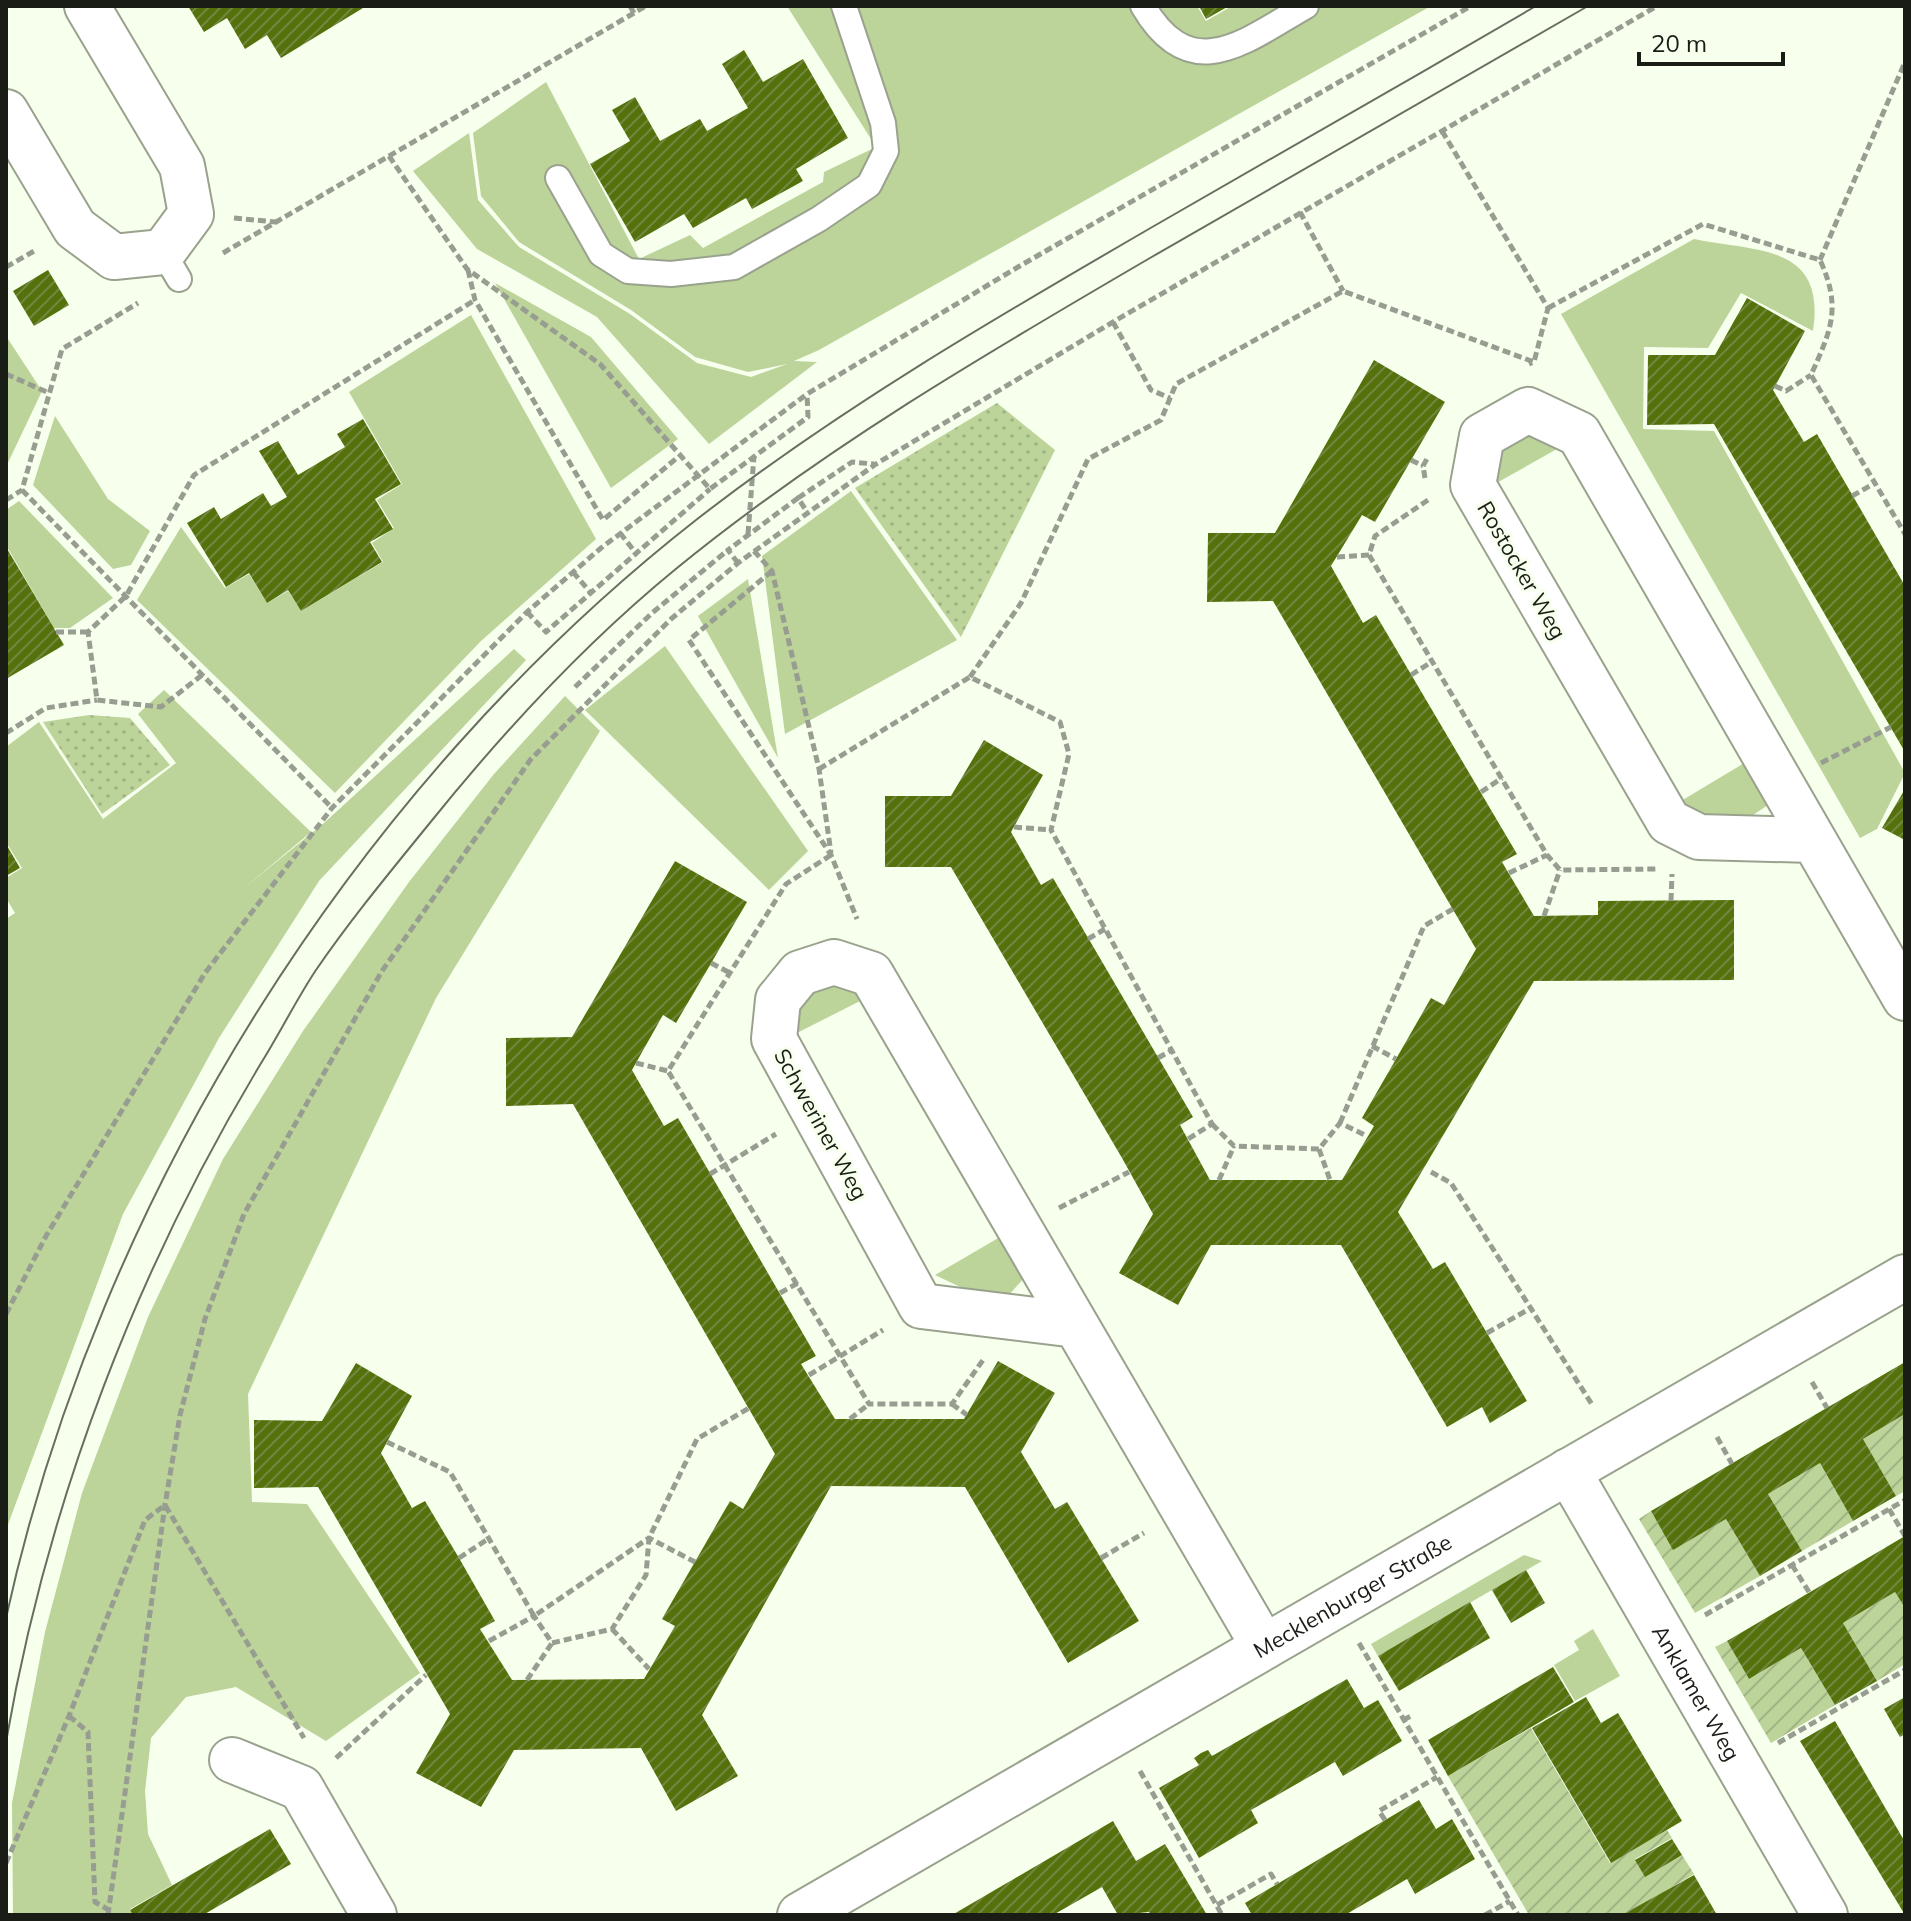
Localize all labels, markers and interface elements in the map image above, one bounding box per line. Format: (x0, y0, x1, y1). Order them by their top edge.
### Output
scale bar (1639, 16, 1783, 66)
text: 20 m (1651, 28, 1707, 58)
street label: Rostocker Weg (1471, 496, 1573, 644)
street label: Schweriner Weg (768, 1044, 874, 1204)
street label: Mecklenburger Straße (1248, 1528, 1457, 1664)
street label: Anklamer Weg (1646, 1620, 1747, 1765)

